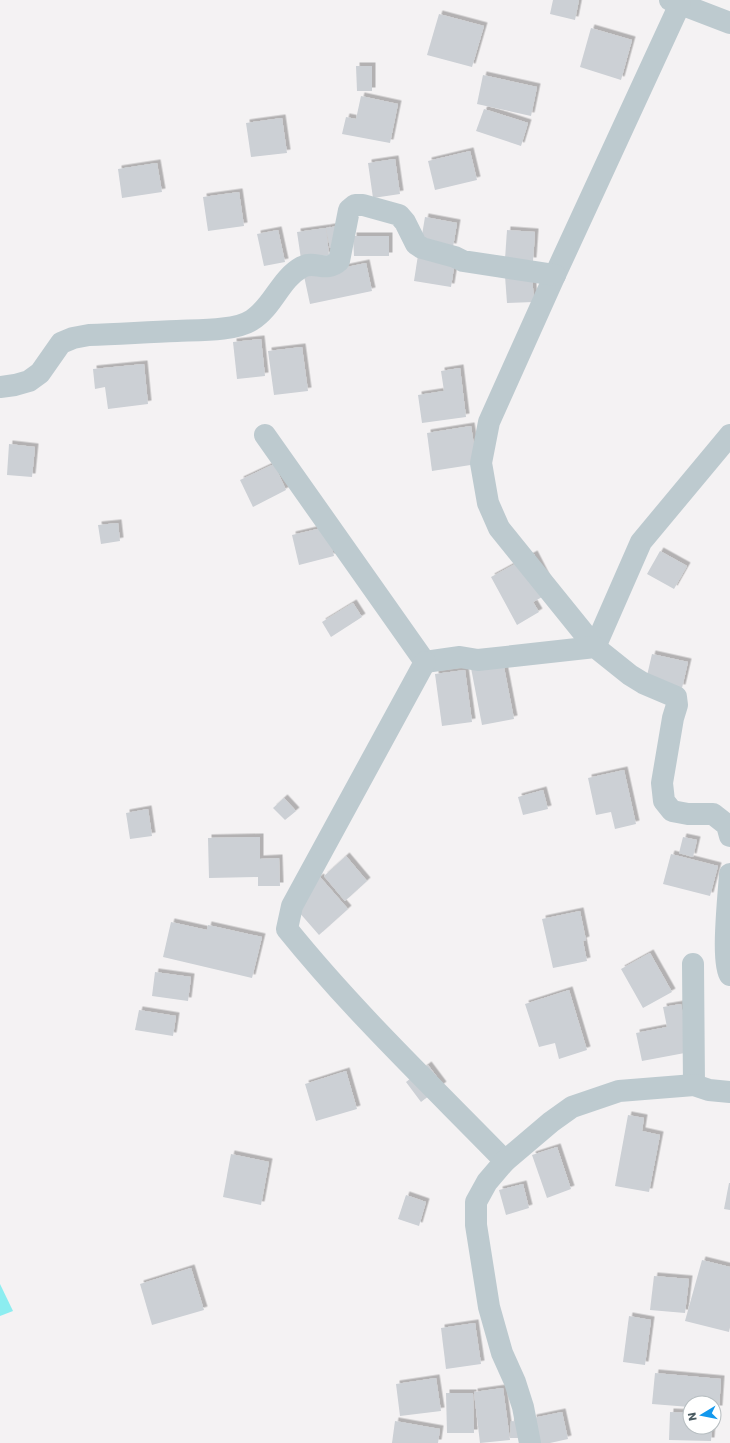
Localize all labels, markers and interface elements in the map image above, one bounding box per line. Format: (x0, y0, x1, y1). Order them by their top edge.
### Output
north arrow (682, 1395, 722, 1435)
text: N (684, 1411, 701, 1422)

